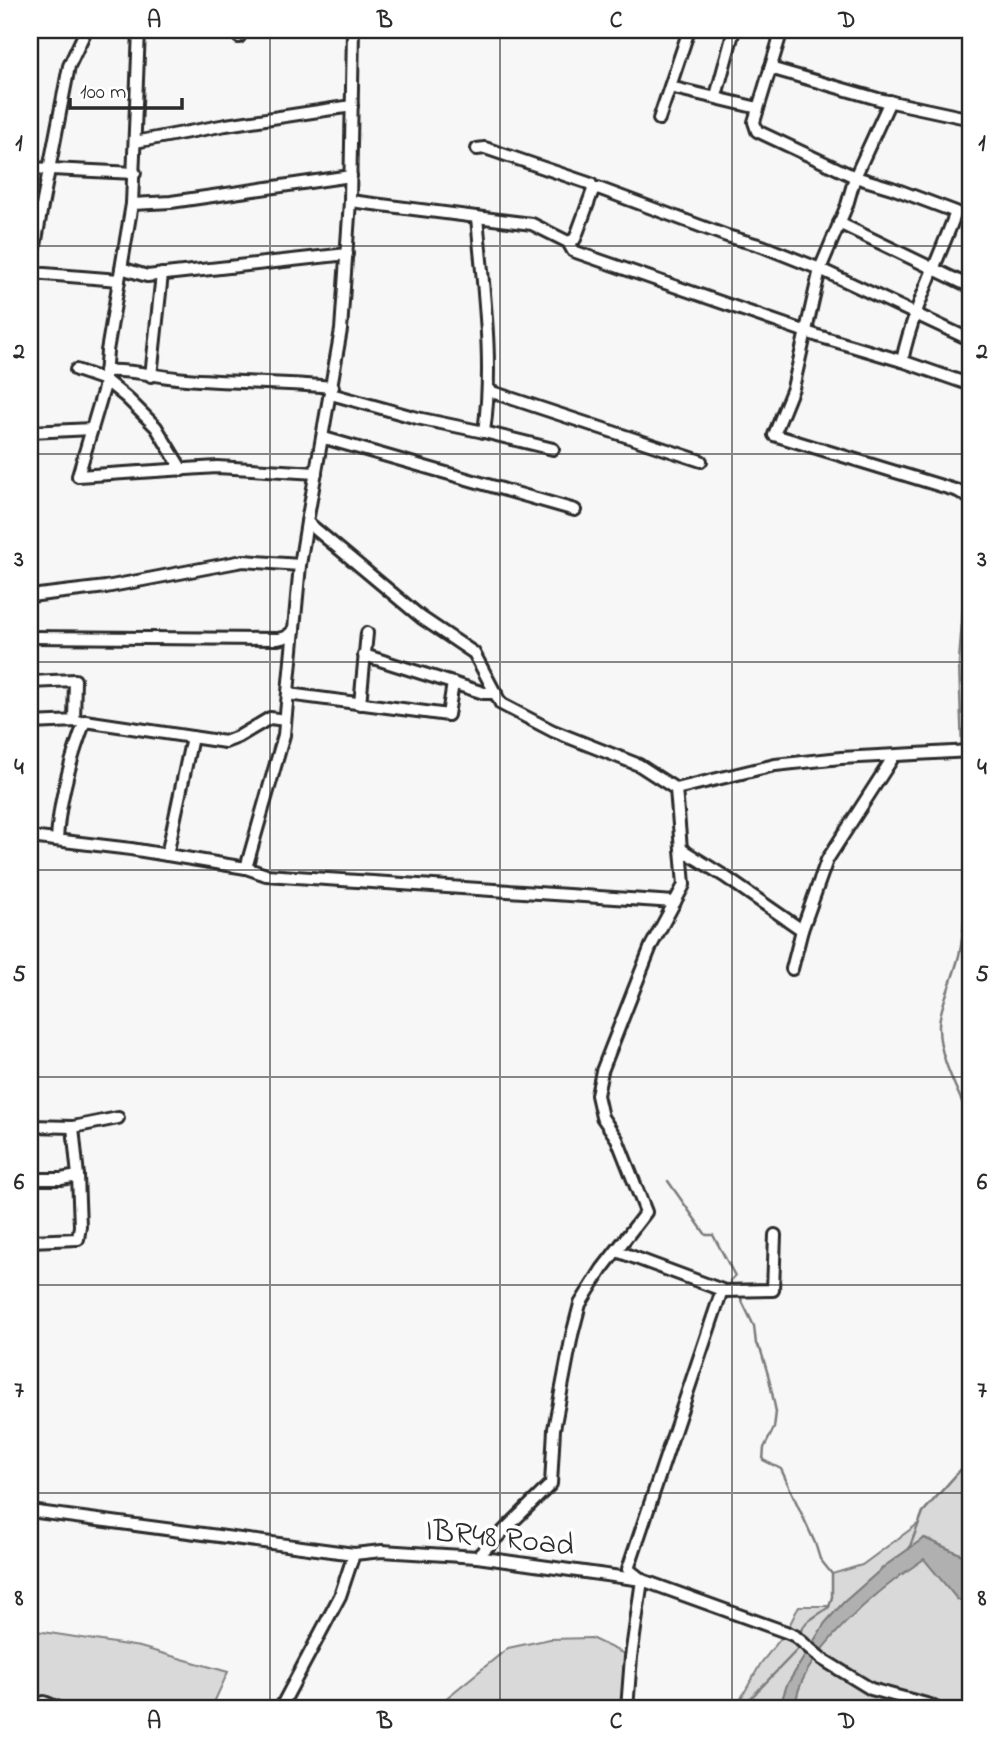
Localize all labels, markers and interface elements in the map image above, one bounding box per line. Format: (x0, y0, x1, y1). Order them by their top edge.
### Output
text: A (147, 5, 161, 38)
text: B (376, 5, 393, 38)
text: C (610, 5, 623, 38)
text: D (838, 5, 855, 38)
scale bar (70, 66, 182, 110)
text: 100 m (80, 78, 126, 108)
text: 1 (15, 128, 23, 161)
text: 1 (978, 128, 986, 161)
text: 2 (12, 336, 25, 369)
text: 2 (975, 336, 988, 369)
text: 3 (13, 544, 24, 577)
text: 3 (976, 544, 987, 577)
text: 4 (14, 752, 24, 785)
text: 4 (977, 752, 987, 785)
text: 5 (12, 959, 26, 992)
text: 5 (975, 959, 989, 992)
text: 6 (14, 1167, 25, 1200)
text: 6 (977, 1167, 988, 1200)
text: 7 (14, 1375, 24, 1408)
text: 7 (977, 1375, 987, 1408)
street label: IBR48 Road (423, 1508, 576, 1571)
text: 8 (14, 1583, 24, 1616)
text: 8 (977, 1583, 987, 1616)
text: A (147, 1706, 161, 1739)
text: B (376, 1706, 393, 1739)
text: C (610, 1706, 623, 1739)
text: D (838, 1706, 855, 1739)

